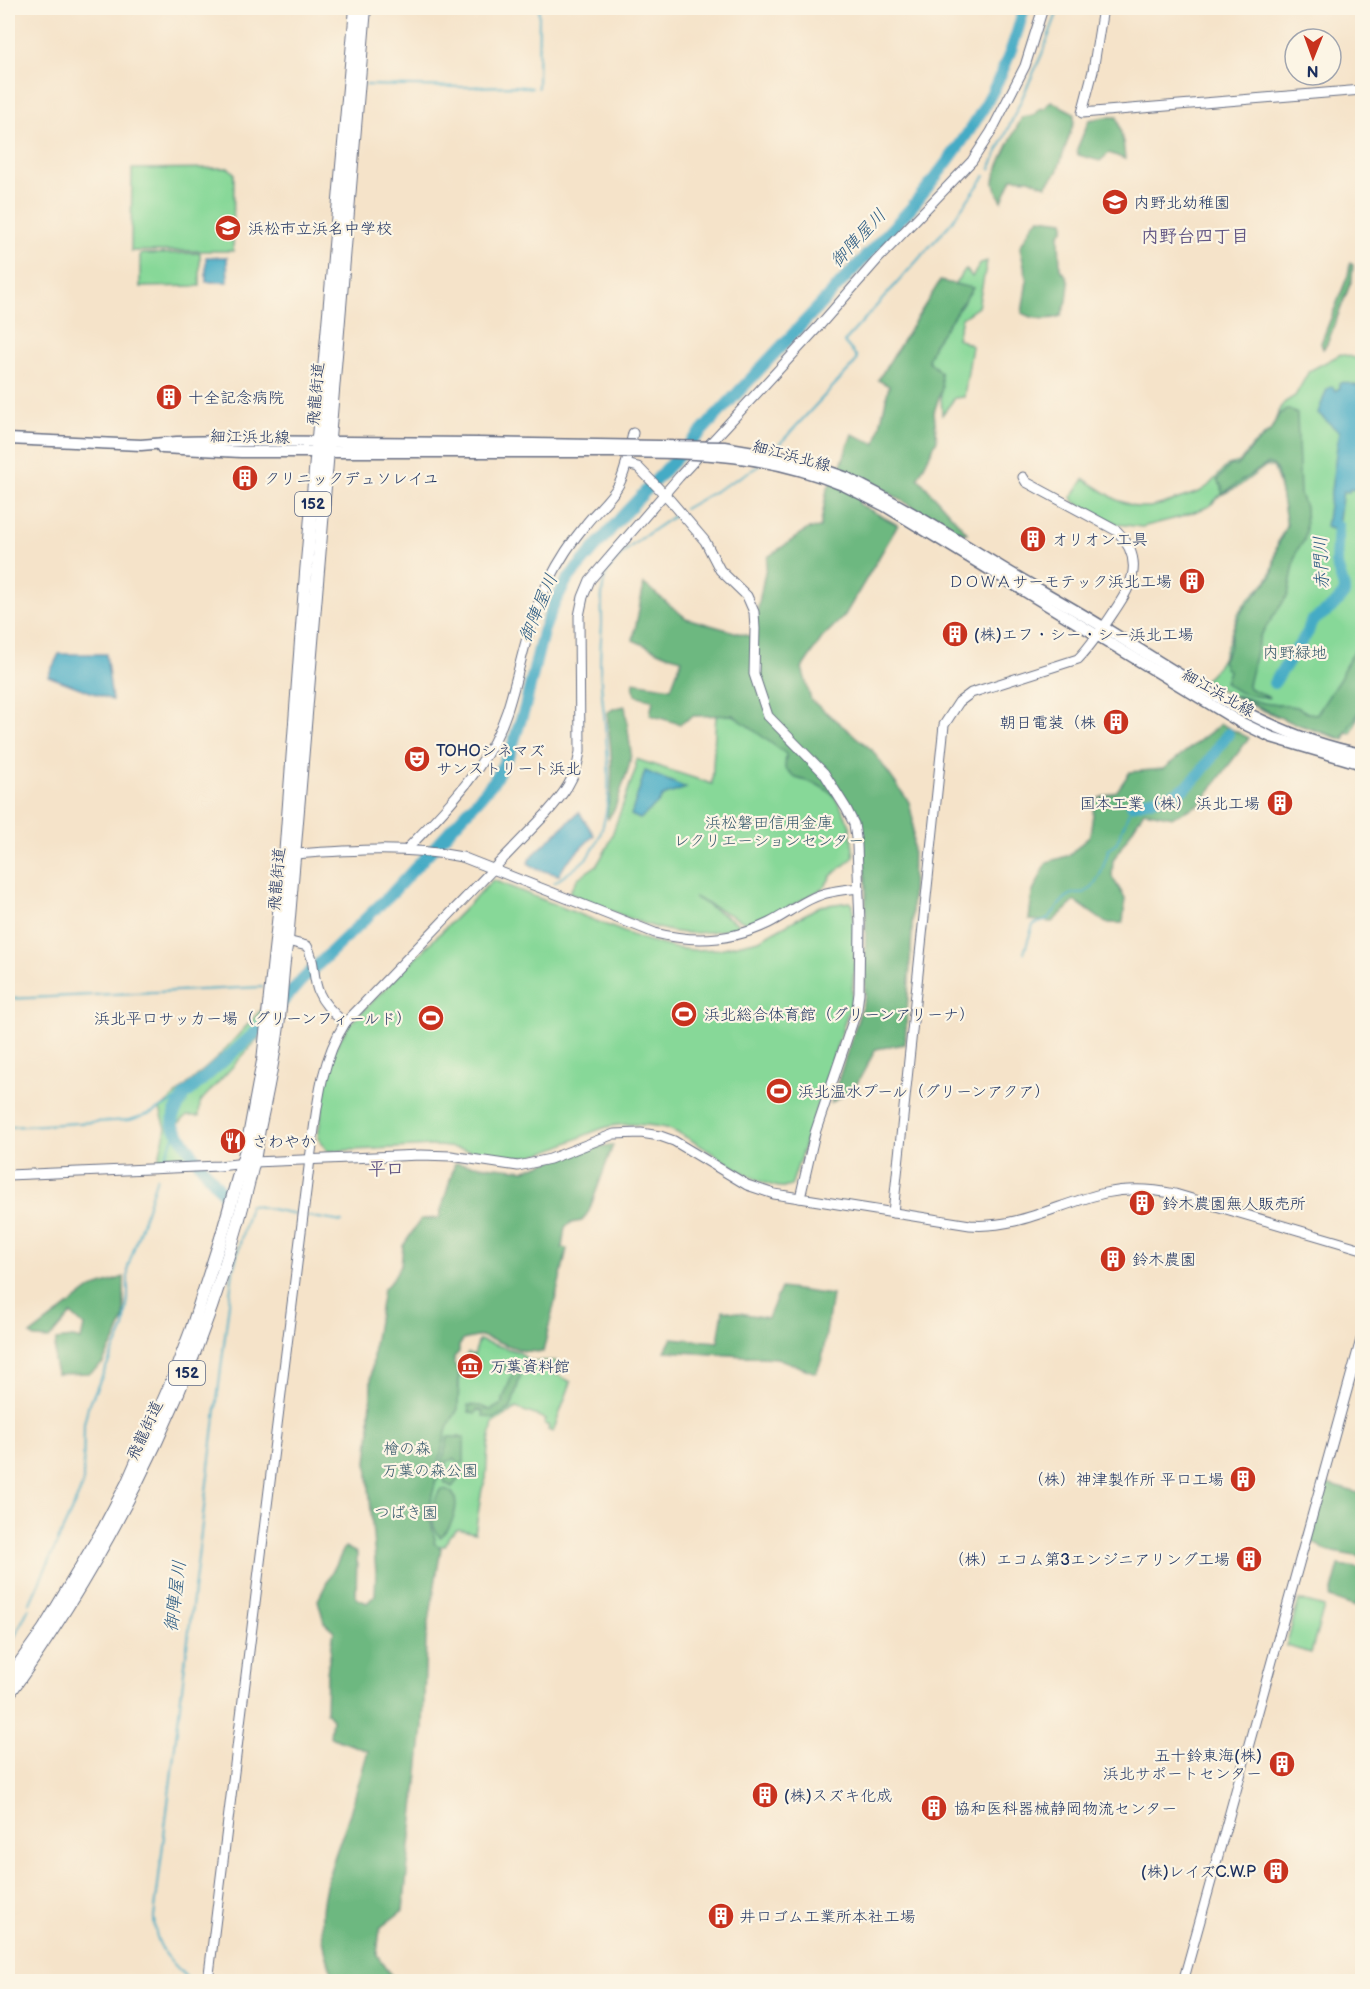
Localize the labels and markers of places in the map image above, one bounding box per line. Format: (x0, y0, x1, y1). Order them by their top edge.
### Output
school or university icon: 内野北幼稚園 (1100, 187, 1130, 217)
place label: 内野北幼稚園 (1134, 194, 1230, 213)
school or university icon: 浜松市立浜名中学校 (213, 213, 243, 243)
place label: 浜松市立浜名中学校 (248, 220, 392, 239)
building icon: 十全記念病院 (154, 382, 184, 412)
place label: 十全記念病院 (188, 389, 284, 408)
building icon: クリニックデュソレイユ (230, 463, 260, 493)
place label: クリニックデュソレイユ (264, 470, 439, 489)
building icon: オリオン工具 (1018, 524, 1048, 554)
place label: オリオン工具 (1052, 531, 1148, 550)
building icon: ＤＯＷＡサーモテック浜北工場 (1177, 566, 1207, 596)
place label: ＤＯＷＡサーモテック浜北工場 (948, 573, 1172, 592)
building icon: (株)エフ・シー・シー浜北工場 (940, 619, 970, 649)
place label: (株)エフ・シー・シー浜北工場 (974, 626, 1194, 645)
building icon: 朝日電装（株 (1101, 707, 1131, 737)
place label: 朝日電装（株 (1000, 714, 1096, 733)
place label: TOHOシネマズ サンストリート浜北 (436, 742, 581, 779)
theatre icon: TOHOシネマズ サンストリート浜北 (402, 744, 432, 774)
building icon: 国本工業（株） 浜北工場 (1265, 788, 1295, 818)
place label: 国本工業（株） 浜北工場 (1080, 795, 1260, 814)
sports icon: 浜北総合体育館（グリーンアリーナ） (669, 999, 699, 1029)
sports icon: 浜北平口サッカー場（グリーンフィールド） (416, 1003, 446, 1033)
place label: 浜北総合体育館（グリーンアリーナ） (704, 1006, 975, 1025)
place label: 浜北平口サッカー場（グリーンフィールド） (94, 1010, 412, 1029)
sports icon: 浜北温水プール（グリーンアクア） (764, 1076, 794, 1106)
place label: 浜北温水プール（グリーンアクア） (798, 1083, 1050, 1102)
restaurant icon: さわやか (218, 1126, 248, 1156)
place label: さわやか (252, 1133, 316, 1152)
building icon: 鈴木農園無人販売所 (1127, 1188, 1157, 1218)
place label: 鈴木農園無人販売所 (1162, 1195, 1306, 1214)
building icon: 鈴木農園 (1098, 1244, 1128, 1274)
place label: 鈴木農園 (1132, 1251, 1196, 1270)
museum icon: 万葉資料館 (455, 1351, 485, 1381)
place label: 万葉資料館 (490, 1358, 570, 1377)
building icon: （株）神津製作所 平口工場 (1228, 1464, 1258, 1494)
place label: （株）神津製作所 平口工場 (1028, 1471, 1224, 1490)
building icon: （株）エコム第3エンジニアリング工場 (1234, 1544, 1264, 1574)
place label: （株）エコム第3エンジニアリング工場 (948, 1551, 1230, 1570)
place label: 五十鈴東海(株) 浜北サポートセンター (1103, 1747, 1262, 1784)
building icon: 五十鈴東海(株) 浜北サポートセンター (1267, 1749, 1297, 1779)
building icon: (株)スズキ化成 (750, 1780, 780, 1810)
place label: (株)スズキ化成 (784, 1787, 892, 1806)
building icon: 協和医科器械静岡物流センター (919, 1793, 949, 1823)
place label: 協和医科器械静岡物流センター (954, 1800, 1177, 1819)
building icon: (株)レイズC.W.P (1261, 1856, 1291, 1886)
place label: (株)レイズC.W.P (1141, 1863, 1256, 1882)
building icon: 井口ゴム工業所本社工場 (706, 1901, 736, 1931)
place label: 井口ゴム工業所本社工場 (740, 1908, 916, 1927)

